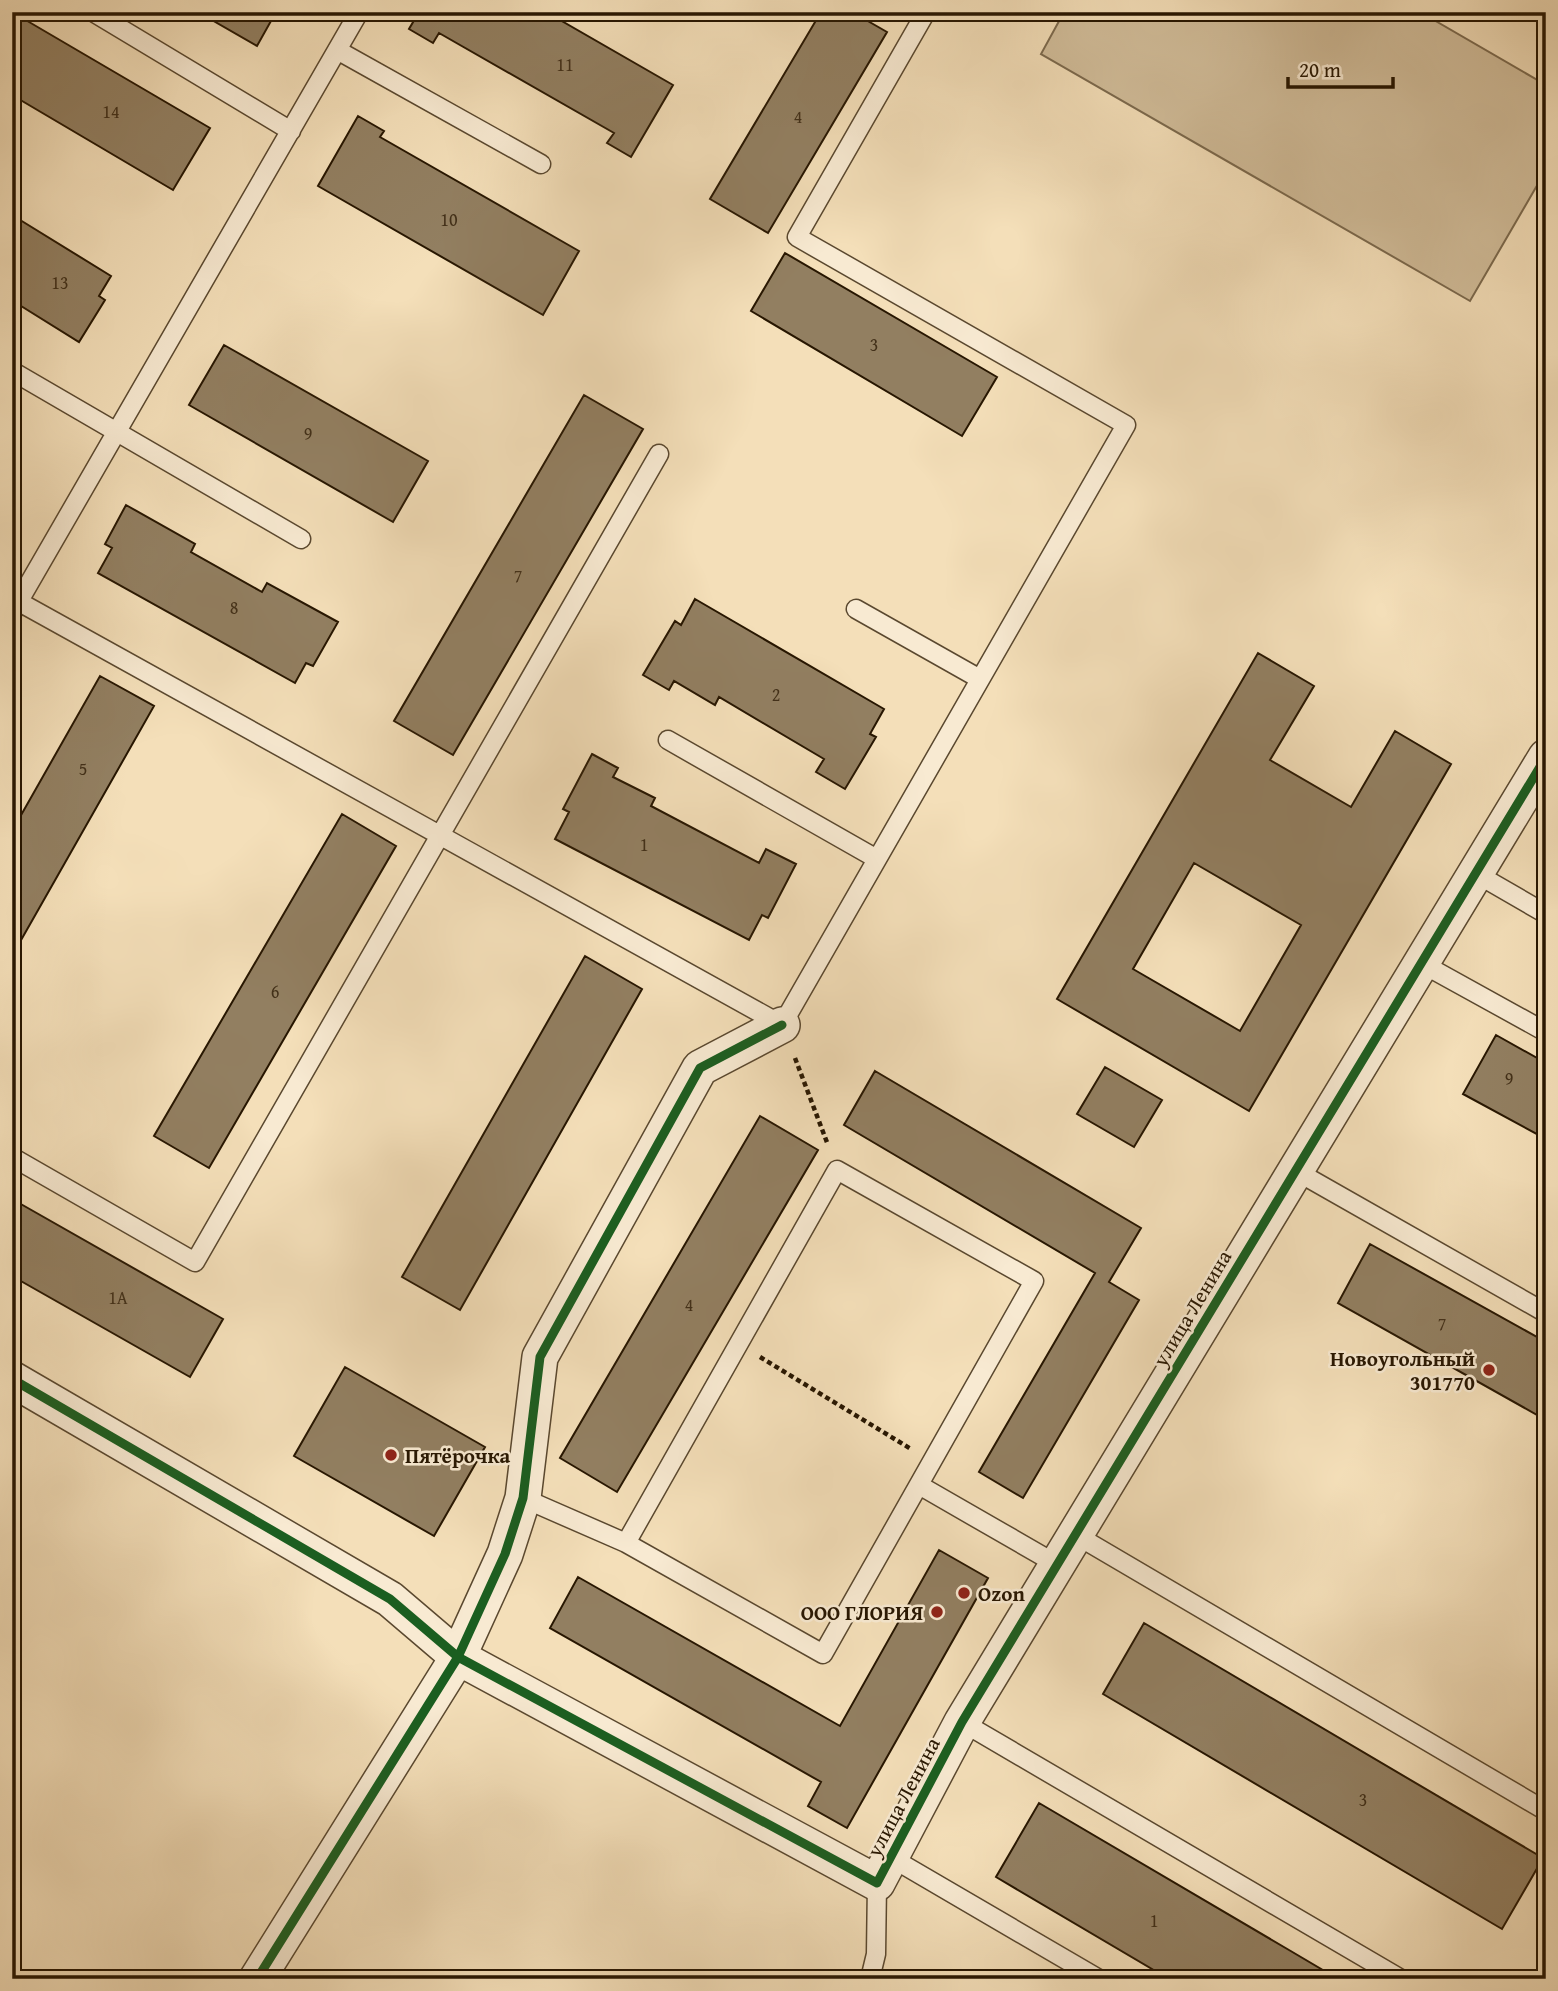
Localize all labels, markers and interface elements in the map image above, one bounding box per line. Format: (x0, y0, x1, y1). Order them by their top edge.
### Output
scale bar (1288, 46, 1394, 90)
house number: 11 (556, 51, 574, 78)
text: 20 m (1299, 54, 1341, 85)
house number: 14 (102, 98, 120, 125)
house number: 4 (794, 103, 802, 130)
house number: 10 (440, 206, 458, 233)
house number: 13 (51, 269, 69, 296)
house number: 3 (870, 331, 878, 358)
house number: 9 (304, 420, 312, 447)
house number: 7 (514, 562, 522, 589)
house number: 8 (230, 594, 238, 621)
house number: 2 (772, 681, 780, 708)
house number: 5 (79, 755, 87, 782)
house number: 1 (640, 831, 648, 858)
house number: 6 (271, 978, 279, 1005)
house number: 9 (1505, 1065, 1513, 1092)
street label: улица Ленина (1144, 1244, 1239, 1373)
house number: 1А (108, 1284, 128, 1311)
house number: 4 (685, 1291, 693, 1318)
house number: 7 (1438, 1310, 1446, 1337)
place label: Новоугольный 301770 (1330, 1343, 1475, 1398)
marker: Новоугольный 301770 (1481, 1362, 1497, 1378)
place label: Пятёрочка (405, 1440, 511, 1471)
marker: Пятёрочка (383, 1447, 399, 1463)
place label: Ozon (978, 1578, 1025, 1609)
marker: Ozon (956, 1585, 972, 1601)
place label: ООО ГЛОРИЯ (801, 1597, 923, 1628)
marker: ООО ГЛОРИЯ (929, 1604, 945, 1620)
street label: улица Ленина (858, 1732, 948, 1863)
house number: 3 (1359, 1786, 1367, 1813)
house number: 1 (1150, 1907, 1158, 1934)

